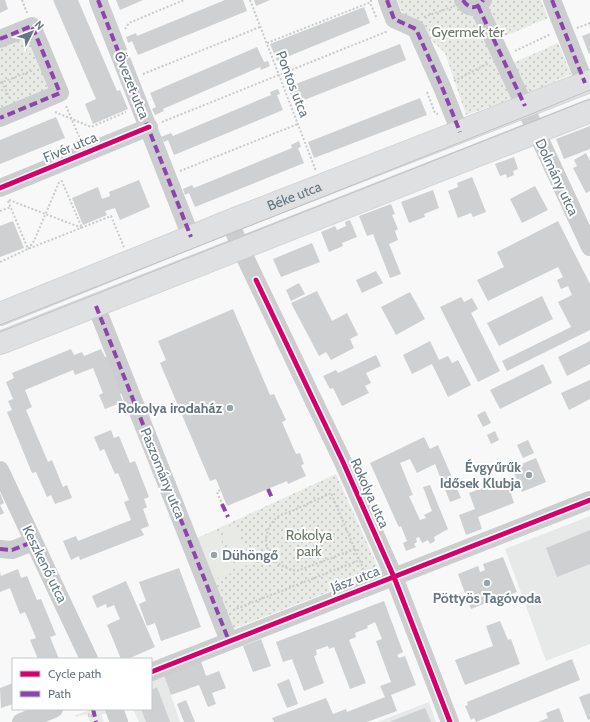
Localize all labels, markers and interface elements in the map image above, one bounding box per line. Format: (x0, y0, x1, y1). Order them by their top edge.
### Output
north arrow (12, 12, 52, 52)
text: N (32, 18, 47, 33)
park label: Gyermek tér (432, 23, 505, 41)
street label: Pontos utca (272, 48, 314, 120)
street label: Övezet utca (110, 49, 154, 122)
street label: Fivér utca (40, 128, 100, 166)
street label: Dolmány utca (531, 136, 583, 219)
street label: Béke utca (264, 177, 324, 215)
place label: Rokolya irodaház (118, 399, 222, 417)
marker: Rokolya irodaház (225, 403, 235, 413)
street label: Paszomány utca (137, 425, 190, 521)
street label: Rokolya utca (347, 455, 394, 531)
place label: Évgyűrűk Idősek Klubja (440, 458, 521, 492)
marker: Évgyűrűk Idősek Klubja (524, 470, 534, 480)
street label: Keszkenő utca (19, 522, 72, 606)
park label: Rokolya park (286, 526, 333, 560)
place label: Dühöngő (222, 546, 278, 564)
marker: Dühöngő (209, 550, 219, 560)
street label: Jász utca (327, 561, 382, 597)
marker: Pöttyös Tagóvoda (482, 578, 492, 588)
place label: Pöttyös Tagóvoda (433, 589, 541, 607)
legend (12, 658, 152, 710)
text: Cycle path (48, 666, 101, 681)
text: Path (48, 686, 71, 701)

